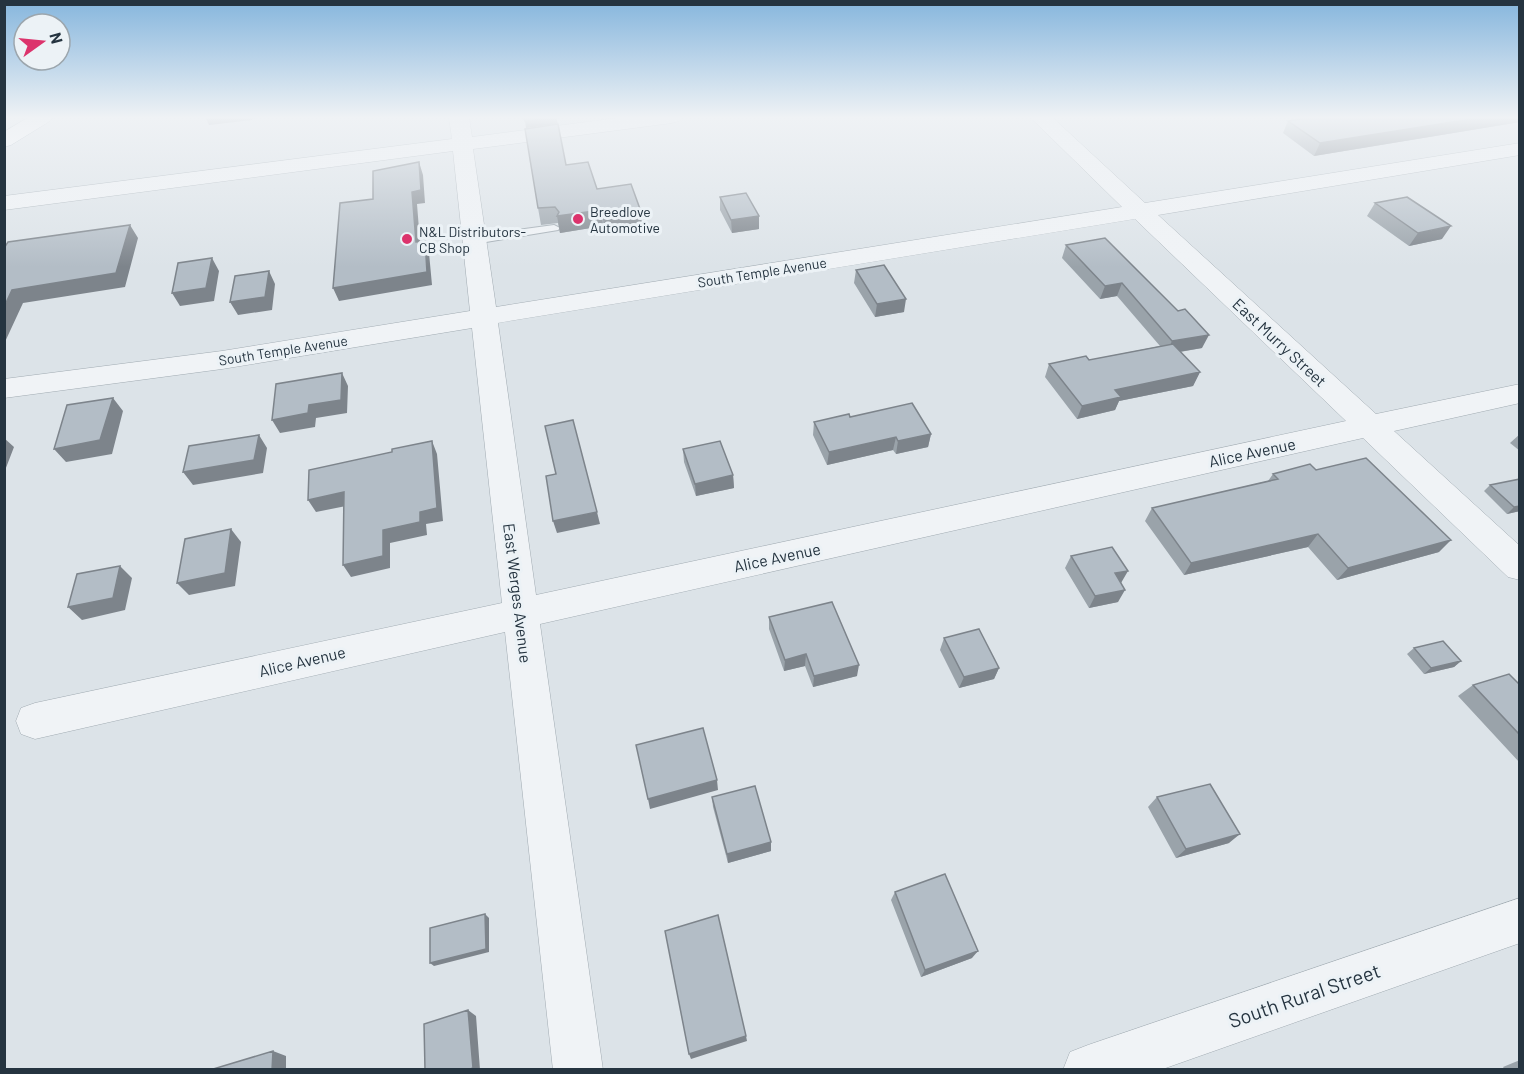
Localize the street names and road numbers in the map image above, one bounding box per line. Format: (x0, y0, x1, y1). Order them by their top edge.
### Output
street label: South Temple Avenue (696, 253, 828, 291)
street label: East Murry Street (1229, 294, 1331, 390)
street label: South Temple Avenue (217, 331, 349, 369)
street label: Alice Avenue (1207, 434, 1297, 470)
street label: East Werges Avenue (500, 522, 536, 664)
street label: Alice Avenue (732, 539, 822, 575)
street label: Alice Avenue (257, 642, 347, 680)
street label: South Rural Street (1225, 958, 1383, 1032)

